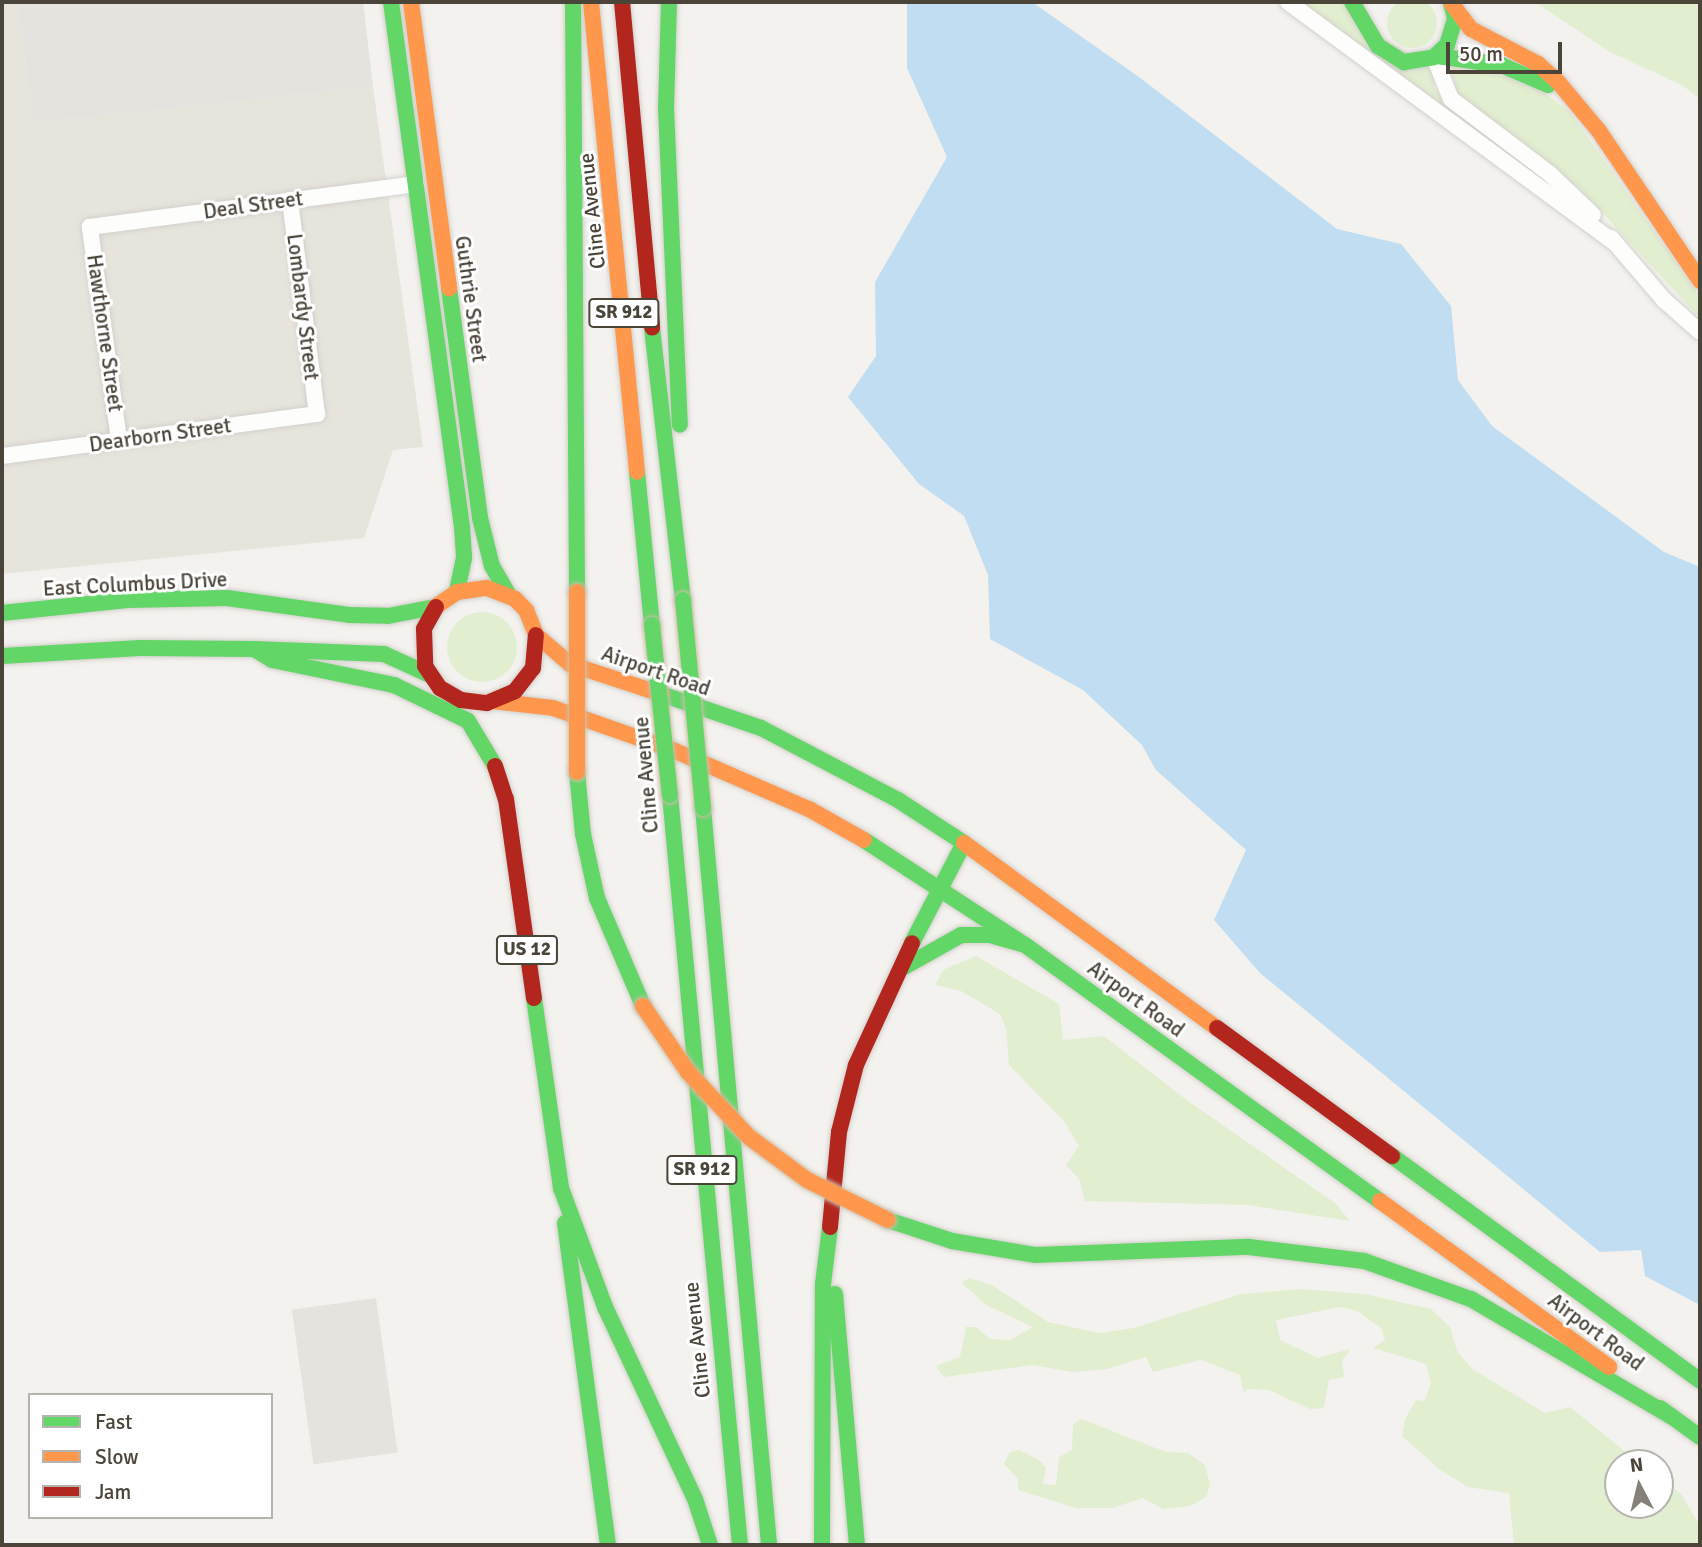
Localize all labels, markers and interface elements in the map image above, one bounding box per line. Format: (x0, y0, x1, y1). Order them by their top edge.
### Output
scale bar (1450, 28, 1566, 72)
text: 50 m (1459, 41, 1503, 67)
street label: Cline Avenue (573, 152, 611, 270)
street label: Deal Street (202, 186, 304, 224)
street label: Lombardy Street (281, 232, 325, 382)
street label: Guthrie Street (450, 234, 492, 364)
street label: Hawthorne Street (81, 253, 129, 413)
road number: SR 912 (587, 298, 661, 328)
street label: Dearborn Street (87, 413, 233, 457)
street label: East Columbus Drive (42, 567, 228, 601)
street label: Airport Road (598, 641, 714, 701)
street label: Cline Avenue (628, 716, 664, 834)
road number: US 12 (496, 934, 558, 966)
street label: Airport Road (1083, 955, 1189, 1043)
road number: SR 912 (665, 1154, 739, 1186)
street label: Cline Avenue (678, 1281, 716, 1399)
street label: Airport Road (1543, 1288, 1649, 1376)
legend (28, 1393, 273, 1519)
text: Fast (95, 1409, 132, 1435)
text: Slow (95, 1444, 139, 1470)
north arrow (1604, 1449, 1674, 1519)
text: N (1629, 1452, 1645, 1478)
text: Jam (95, 1479, 131, 1505)

